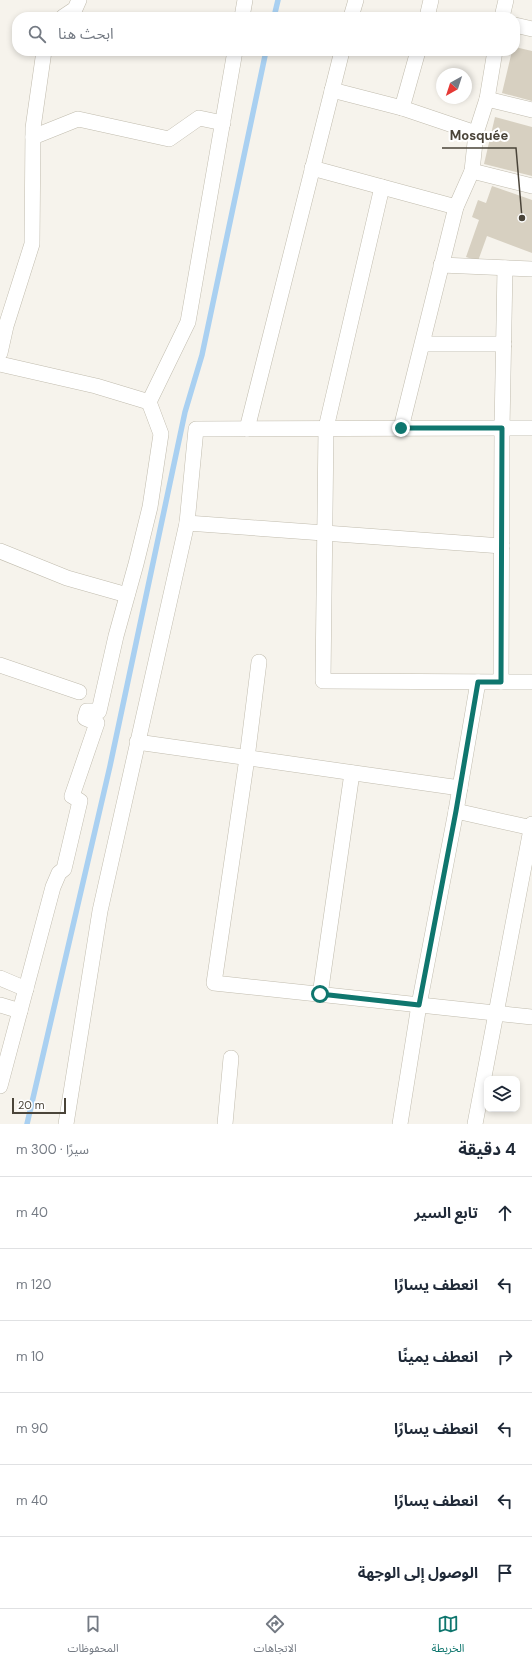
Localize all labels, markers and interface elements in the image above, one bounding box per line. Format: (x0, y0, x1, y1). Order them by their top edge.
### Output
search box (12, 12, 520, 56)
icon: search (26, 23, 48, 45)
text: ابحث هنا (58, 24, 114, 44)
north arrow (436, 68, 472, 104)
callout: Mosquée (442, 123, 516, 148)
text: Mosquée (450, 127, 508, 144)
route end (392, 419, 410, 437)
route start (311, 985, 329, 1003)
map controls (484, 1076, 520, 1112)
button: layers (484, 1076, 520, 1112)
scale bar (12, 1096, 66, 1115)
text: 20 m (18, 1098, 44, 1112)
text: 4 دقيقة (458, 1138, 516, 1160)
text: سيرًا · 300 m (16, 1141, 89, 1158)
icon: ahead (494, 1202, 516, 1224)
text: تابع السير (414, 1203, 478, 1223)
text: 40 m (16, 1204, 48, 1221)
icon: left (494, 1274, 516, 1296)
text: انعطف يسارًا (394, 1275, 478, 1295)
text: 120 m (16, 1276, 51, 1293)
icon: right (494, 1346, 516, 1368)
text: انعطف يمينًا (398, 1347, 478, 1367)
text: 10 m (16, 1348, 44, 1365)
icon: left (494, 1418, 516, 1440)
text: انعطف يسارًا (394, 1419, 478, 1439)
text: 90 m (16, 1420, 48, 1437)
icon: left (494, 1490, 516, 1512)
text: انعطف يسارًا (394, 1491, 478, 1511)
text: 40 m (16, 1492, 48, 1509)
icon: arrive (494, 1562, 516, 1584)
text: الوصول إلى الوجهة (358, 1563, 478, 1583)
tab: المحفوظات (68, 1613, 119, 1660)
tab: الاتجاهات (254, 1613, 297, 1660)
tab: الخريطة (432, 1613, 465, 1660)

